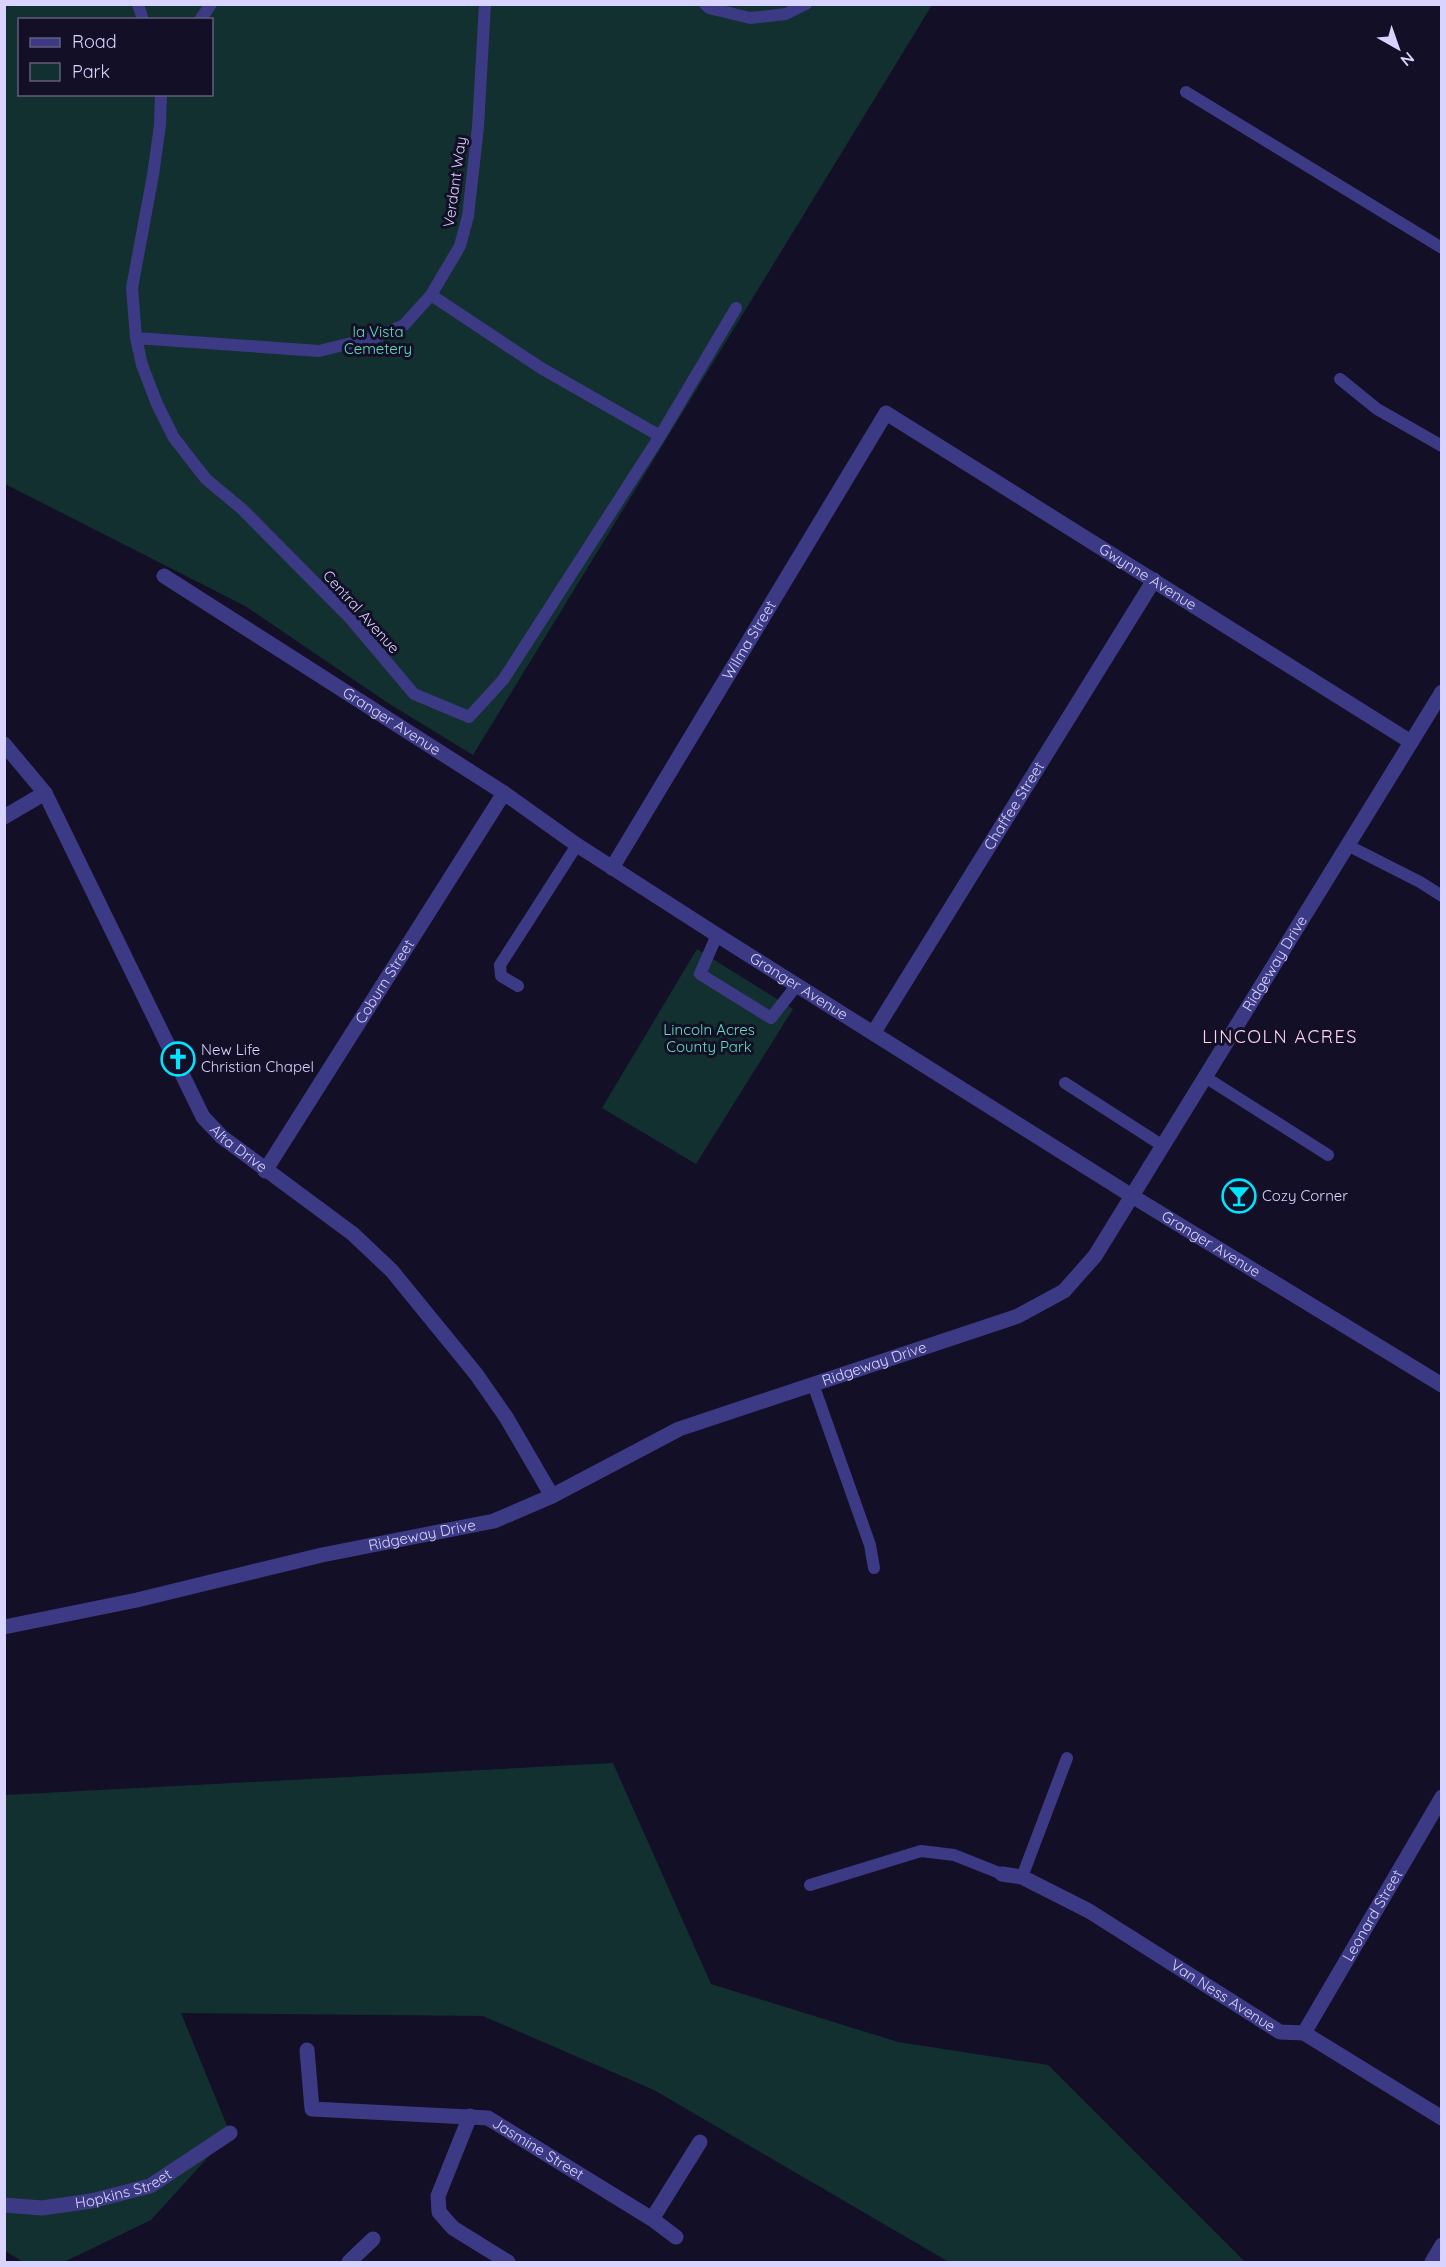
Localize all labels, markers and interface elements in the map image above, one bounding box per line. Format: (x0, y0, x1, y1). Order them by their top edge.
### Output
legend (18, 18, 213, 96)
north arrow (1368, 18, 1428, 78)
text: Road (72, 30, 117, 53)
text: N (1397, 48, 1419, 71)
text: Park (72, 60, 110, 83)
street label: Verdant Way (439, 135, 470, 229)
park label: la Vista Cemetery (344, 322, 412, 358)
street label: Gwynne Avenue (1096, 539, 1200, 614)
street label: Central Avenue (319, 566, 404, 657)
street label: Wilma Street (718, 597, 780, 683)
street label: Granger Avenue (339, 683, 444, 759)
street label: Chaffee Street (979, 758, 1048, 853)
street label: Ridgeway Drive (1238, 912, 1311, 1015)
street label: Coburn Street (351, 936, 418, 1027)
street label: Granger Avenue (746, 948, 852, 1024)
park label: Lincoln Acres County Park (663, 1020, 755, 1056)
district label: LINCOLN ACRES (1202, 1025, 1358, 1048)
place label: New Life Christian Chapel (201, 1040, 314, 1076)
church icon: New Life Christian Chapel (160, 1041, 196, 1077)
street label: Alta Drive (206, 1120, 271, 1176)
bar icon: Cozy Corner (1221, 1178, 1257, 1214)
place label: Cozy Corner (1262, 1186, 1348, 1205)
street label: Granger Avenue (1158, 1206, 1264, 1281)
street label: Ridgeway Drive (819, 1337, 929, 1390)
street label: Ridgeway Drive (366, 1515, 477, 1555)
street label: Leonard Street (1338, 1866, 1406, 1965)
street label: Van Ness Avenue (1167, 1955, 1279, 2036)
street label: Jasmine Street (489, 2113, 587, 2184)
street label: Hopkins Street (74, 2164, 175, 2212)

